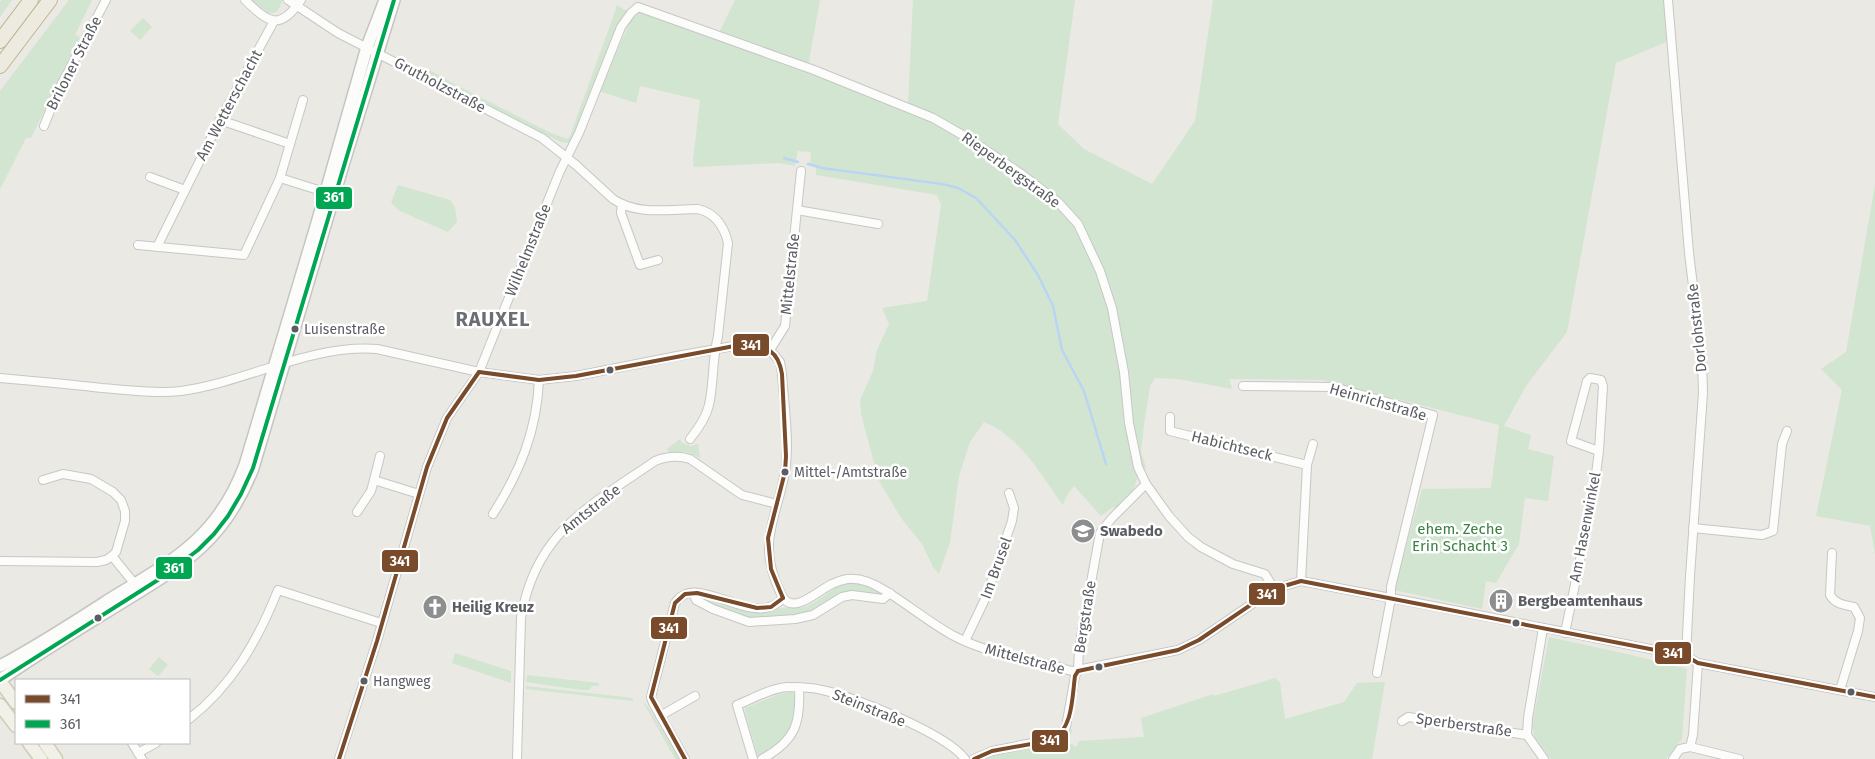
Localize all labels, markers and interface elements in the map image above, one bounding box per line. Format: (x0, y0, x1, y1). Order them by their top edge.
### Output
street label: Briloner Straße (43, 13, 105, 113)
street label: Am Wetterschacht (192, 46, 266, 163)
street label: Grutholzstraße (391, 53, 489, 117)
street label: Rieperbergstraße (958, 128, 1064, 212)
line badge: 361 (315, 186, 353, 210)
text: 361 (323, 189, 344, 206)
street label: Wilhelmstraße (501, 201, 555, 299)
street label: Mittelstraße (777, 232, 803, 316)
street label: Dorlohstraße (1683, 283, 1711, 373)
district label: RAUXEL (455, 307, 531, 331)
place label: Luisenstraße (304, 321, 385, 338)
marker: Luisenstraße (290, 324, 300, 334)
line badge: 341 (732, 333, 770, 357)
text: 341 (740, 337, 761, 354)
unlabelled marker (605, 365, 615, 375)
street label: Heinrichstraße (1327, 380, 1429, 424)
street label: Habichtseck (1190, 427, 1275, 465)
place label: Mittel-/Amtstraße (794, 464, 907, 481)
marker: Mittel-/Amtstraße (780, 467, 790, 477)
street label: Am Hasenwinkel (1566, 470, 1605, 583)
street label: Amtstraße (558, 480, 624, 538)
school or university icon: Swabedo (1070, 518, 1096, 544)
park label: ehem. Zeche Erin Schacht 3 (1412, 520, 1508, 555)
place label: Swabedo (1100, 522, 1163, 540)
street label: Im Brusel (977, 534, 1016, 601)
line badge: 341 (381, 549, 419, 573)
text: 341 (389, 553, 410, 570)
line badge: 361 (155, 556, 193, 580)
text: 361 (163, 560, 184, 577)
street label: Bergstraße (1070, 579, 1100, 655)
line badge: 341 (1248, 582, 1286, 606)
text: 341 (1256, 586, 1277, 603)
building icon: Bergbeamtenhaus (1488, 588, 1514, 614)
place label: Bergbeamtenhaus (1518, 592, 1643, 610)
church icon: Heilig Kreuz (422, 594, 448, 620)
place label: Heilig Kreuz (452, 598, 534, 616)
unlabelled marker (93, 613, 103, 623)
line badge: 341 (650, 616, 688, 640)
unlabelled marker (1511, 618, 1521, 628)
text: 341 (658, 620, 679, 637)
street label: Mittelstraße (983, 640, 1067, 678)
line badge: 341 (1654, 641, 1692, 665)
text: 341 (1662, 645, 1683, 662)
unlabelled marker (1094, 662, 1104, 672)
place label: Hangweg (373, 673, 431, 690)
marker: Hangweg (359, 676, 369, 686)
legend (15, 679, 190, 744)
street label: Steinstraße (830, 685, 908, 731)
unlabelled marker (1846, 687, 1856, 697)
text: 341 (60, 690, 81, 708)
street label: Sperberstraße (1415, 709, 1513, 741)
text: 361 (60, 715, 81, 733)
line badge: 341 (1031, 729, 1069, 753)
text: 341 (1039, 732, 1060, 749)

